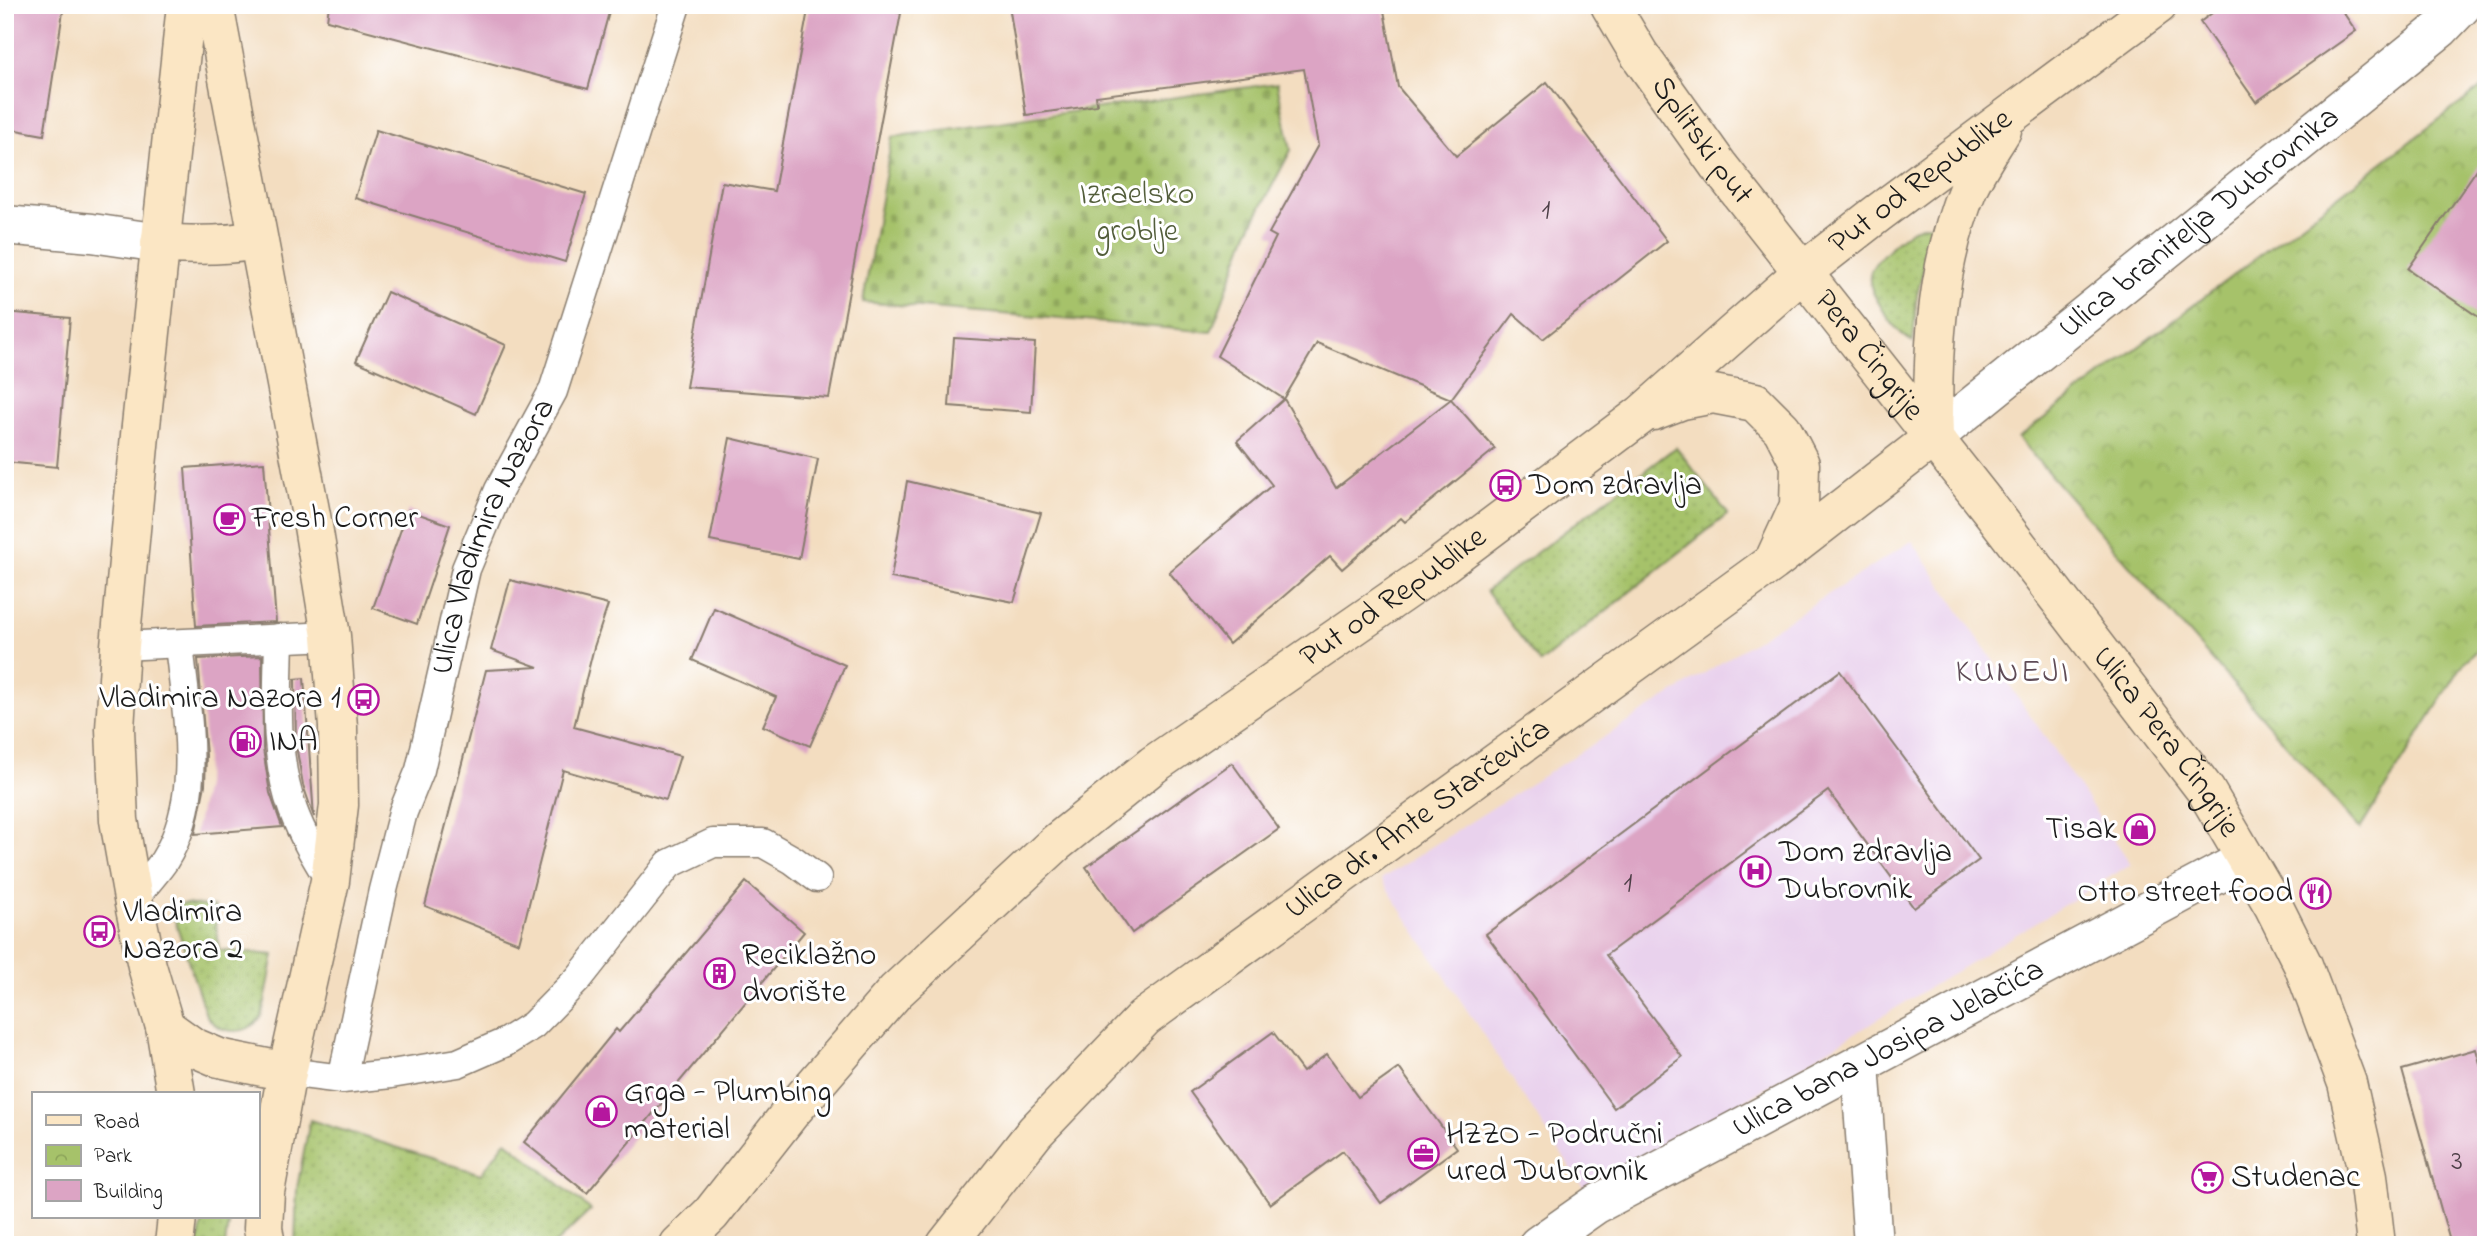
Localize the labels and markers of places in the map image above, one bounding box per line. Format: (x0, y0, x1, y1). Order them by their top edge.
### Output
place label: Dom zdravlja (1528, 463, 1702, 510)
bus stop icon: Dom zdravlja (1489, 469, 1523, 503)
place label: Fresh Corner (251, 496, 418, 543)
cafe icon: Fresh Corner (212, 502, 246, 536)
place label: Vladimira Nazora 1 (98, 676, 341, 723)
bus stop icon: Vladimira Nazora 1 (347, 682, 381, 716)
place label: INA (269, 719, 318, 766)
fuel station icon: INA (229, 725, 263, 759)
place label: Tisak (2045, 807, 2118, 854)
shop icon: Tisak (2123, 813, 2157, 847)
place label: Dom zdravlja Dubrovnik (1778, 830, 1952, 914)
hospital icon: Dom zdravlja Dubrovnik (1739, 854, 1773, 888)
place label: Otto street food (2077, 870, 2293, 917)
restaurant icon: Otto street food (2299, 876, 2333, 910)
place label: Vladimira Nazora 2 (122, 890, 243, 974)
bus stop icon: Vladimira Nazora 2 (83, 914, 117, 948)
place label: Reciklažno dvorište (742, 933, 877, 1017)
building icon: Reciklažno dvorište (702, 957, 736, 991)
place label: Grga - Plumbing material (624, 1070, 832, 1154)
shop icon: Grga - Plumbing material (584, 1094, 618, 1128)
place label: HZZO - Područni ured Dubrovnik (1446, 1112, 1663, 1196)
office icon: HZZO - Područni ured Dubrovnik (1406, 1136, 1440, 1170)
place label: Studenac (2231, 1155, 2361, 1202)
supermarket icon: Studenac (2191, 1161, 2225, 1195)

